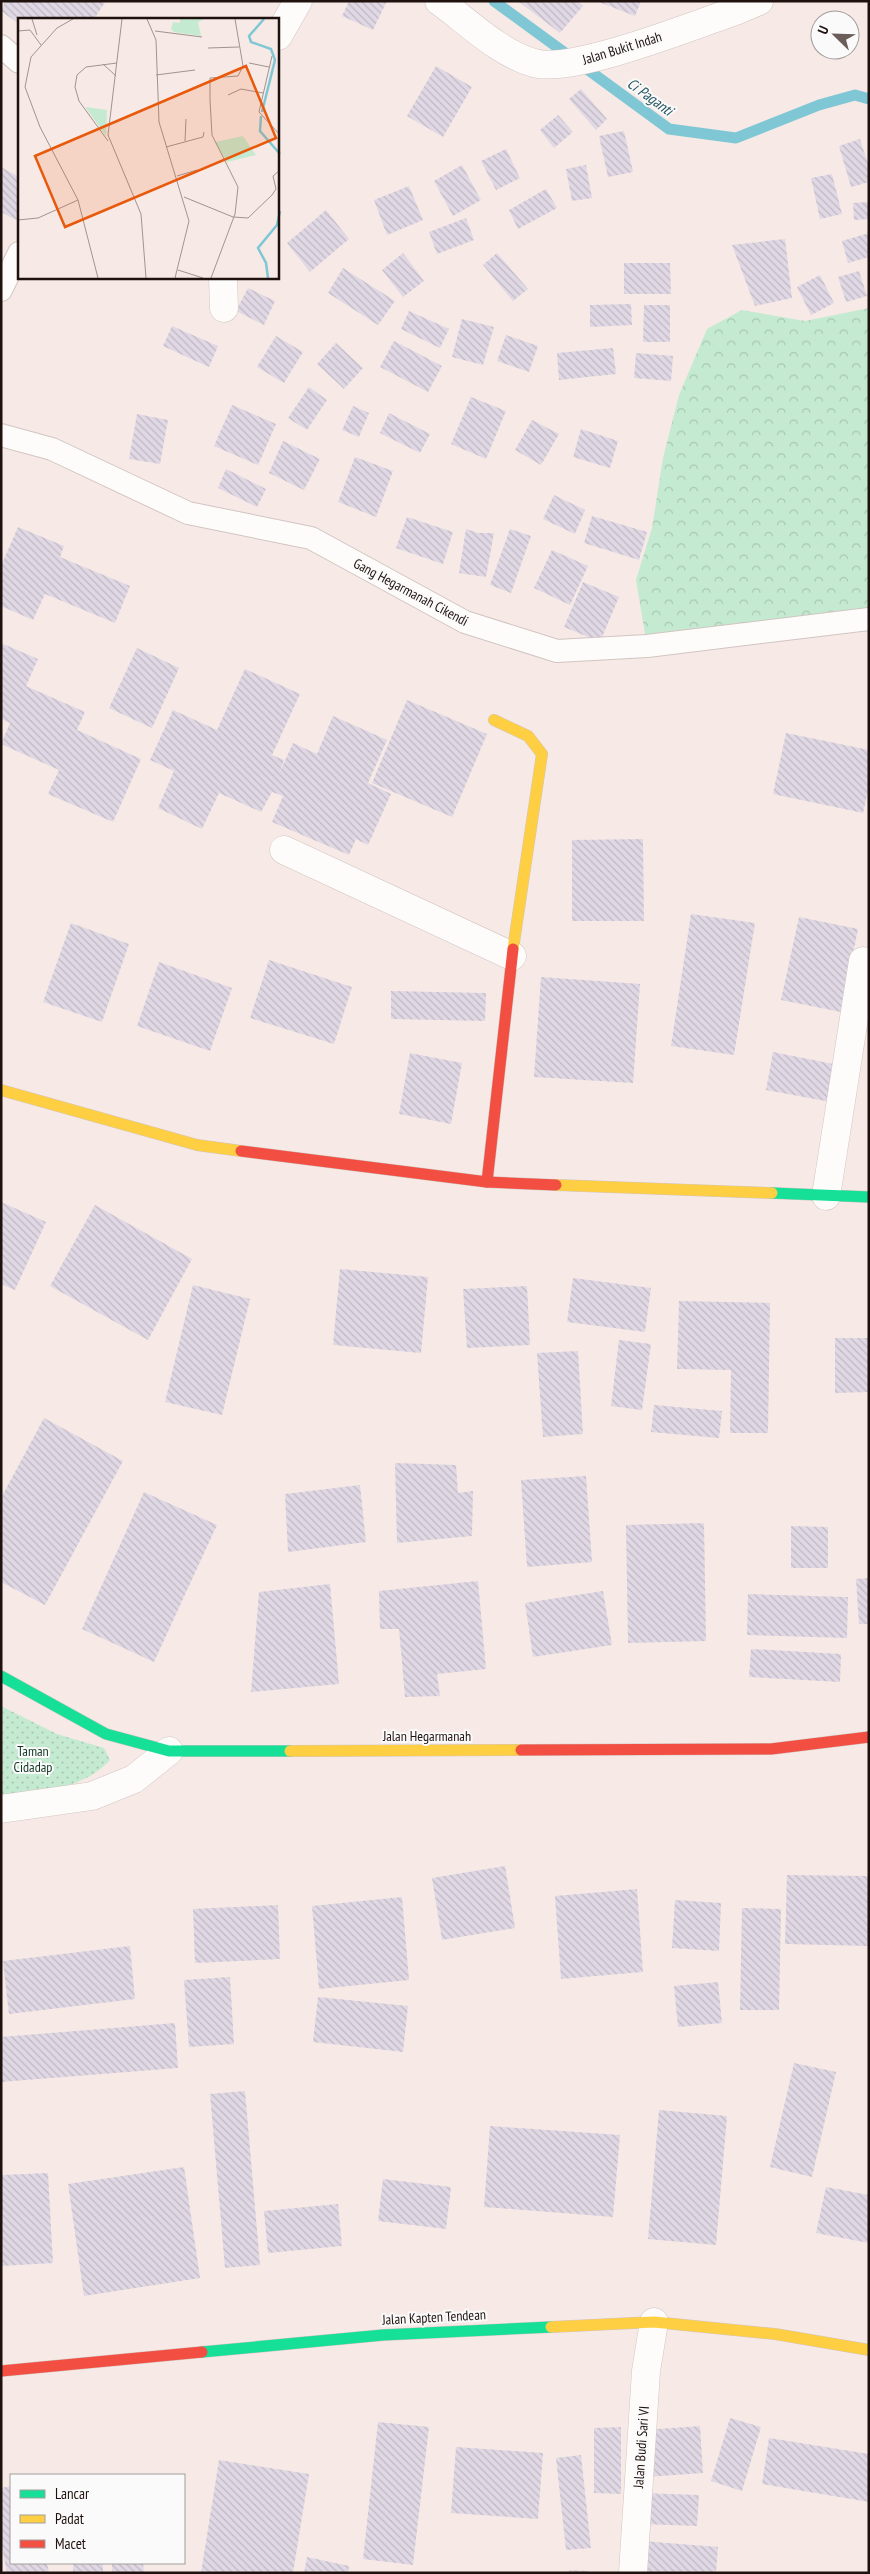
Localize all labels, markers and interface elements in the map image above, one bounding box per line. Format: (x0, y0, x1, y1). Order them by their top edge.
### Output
north arrow (810, 10, 860, 60)
inset map (18, 18, 279, 279)
text: U (813, 23, 833, 37)
street label: Jalan Bukit Indah (579, 27, 664, 69)
water label: Ci Paganti (624, 74, 678, 121)
street label: Gang Hegarmanah Cikendi (350, 554, 472, 630)
street label: Jalan Hegarmanah (382, 1727, 471, 1745)
park label: Taman Cidadap (14, 1742, 52, 1776)
street label: Jalan Kapten Tendean (381, 2305, 486, 2329)
street label: Jalan Budi Sari VI (629, 2405, 653, 2490)
legend (10, 2474, 185, 2564)
text: Lancar (55, 2484, 90, 2503)
text: Padat (55, 2509, 84, 2528)
text: Macet (55, 2534, 86, 2553)

